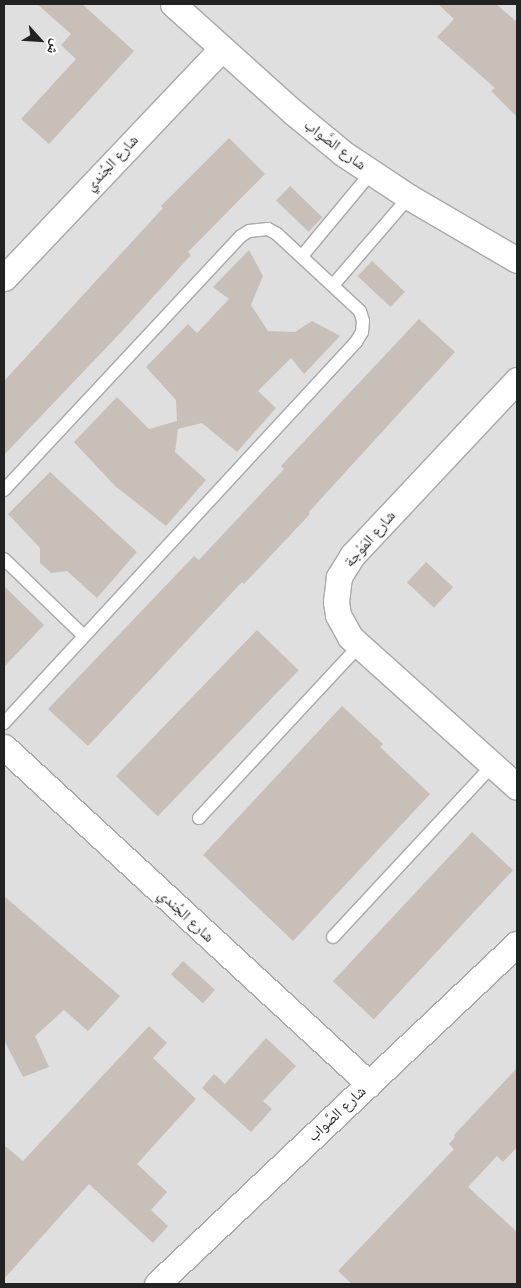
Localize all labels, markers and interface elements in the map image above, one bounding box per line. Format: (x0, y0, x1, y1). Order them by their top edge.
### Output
north arrow (15, 15, 65, 65)
text: ش (43, 36, 65, 57)
street label: شارع الصَّواب (300, 116, 370, 174)
street label: شارع الجُندي (82, 131, 142, 195)
street label: شارع المَوْجة (341, 507, 399, 571)
street label: شارع الجُندي (154, 886, 218, 946)
street label: شارع الصَّواب (304, 1082, 370, 1146)

